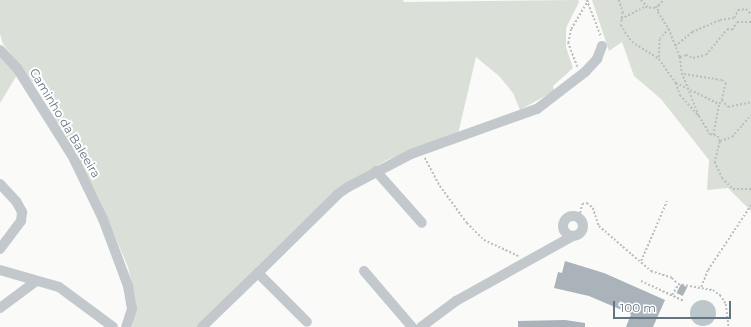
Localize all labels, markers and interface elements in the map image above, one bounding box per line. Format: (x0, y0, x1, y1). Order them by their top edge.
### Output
street label: Caminho da Baleeira (27, 66, 103, 180)
scale bar (615, 293, 733, 319)
text: 100 m (620, 300, 656, 315)

